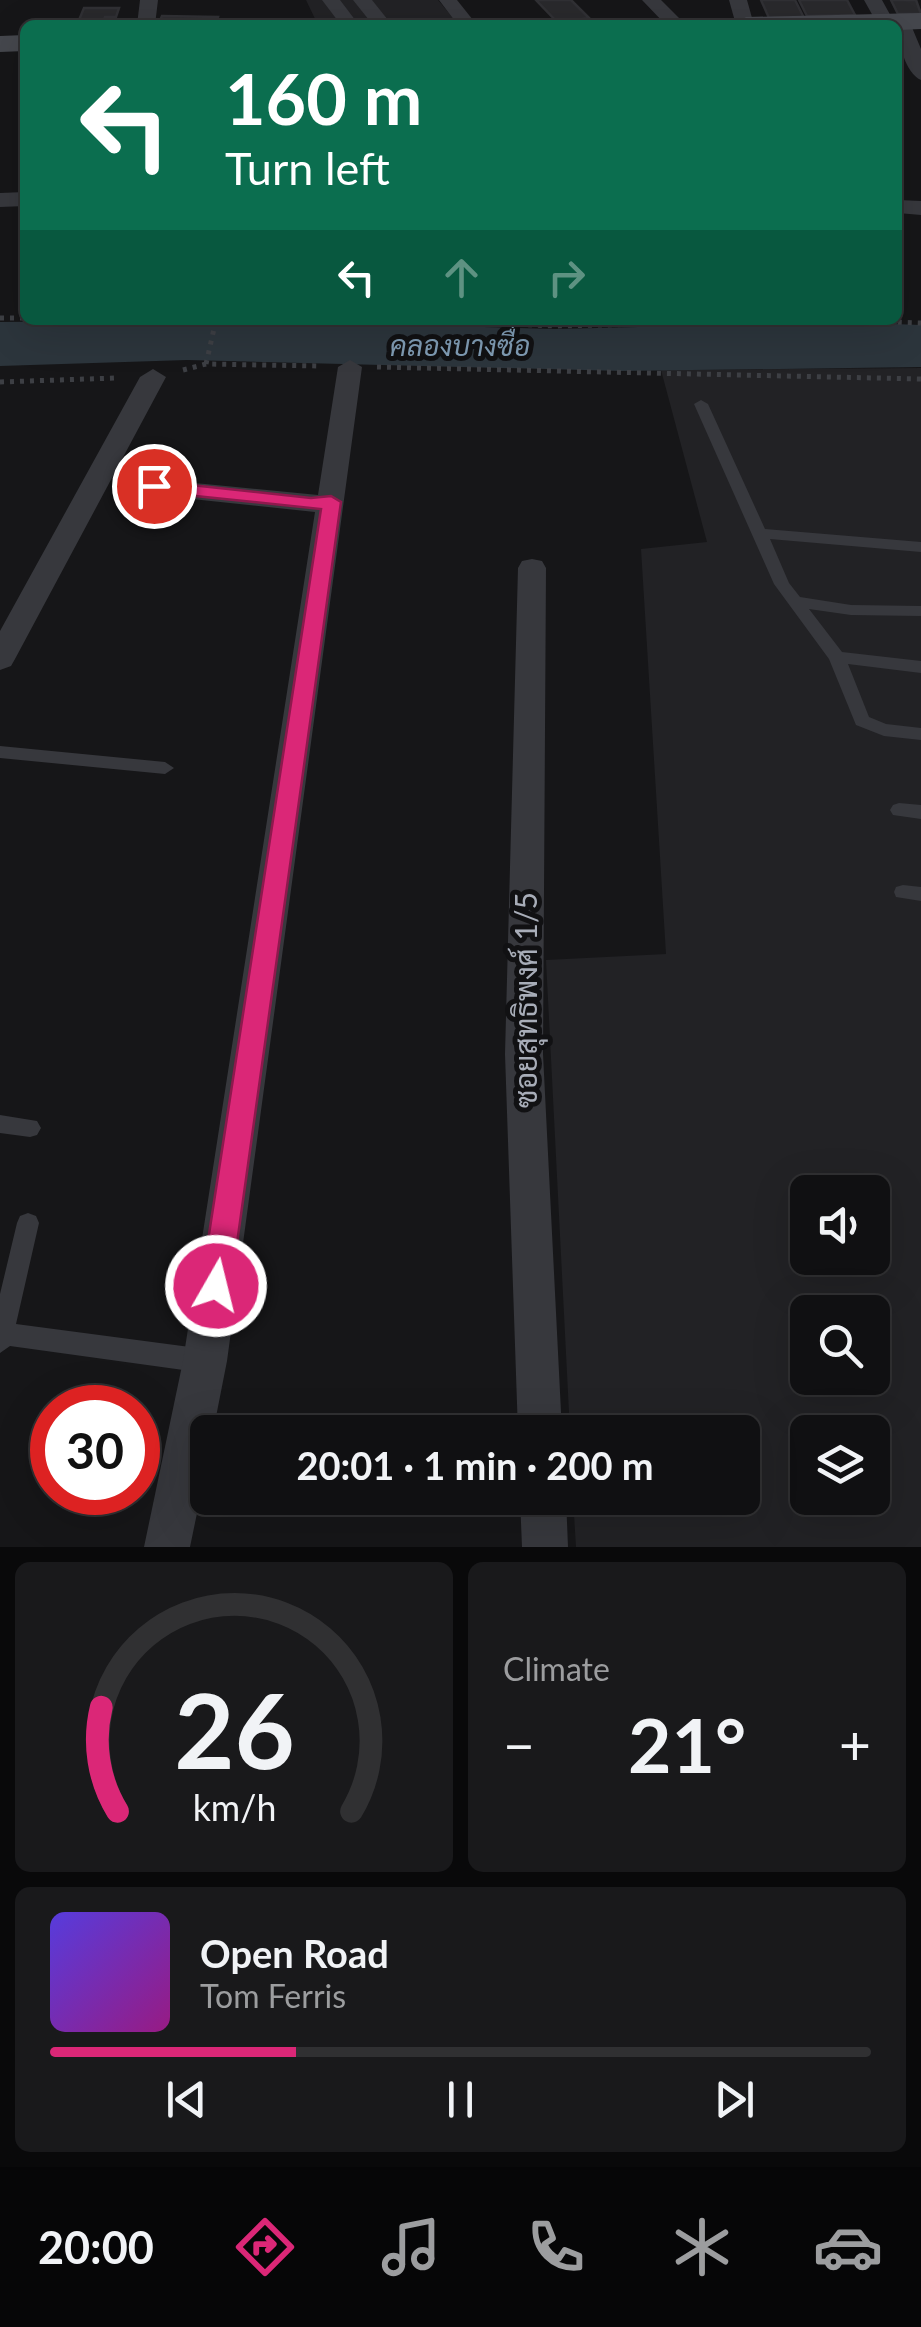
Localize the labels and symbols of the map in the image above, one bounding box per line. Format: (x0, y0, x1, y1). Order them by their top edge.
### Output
water label: คลองบางซื่อ (390, 322, 530, 362)
pin (112, 444, 197, 529)
street label: ซอยสุทธิพงศ์ 1/5 (507, 892, 548, 1108)
position arrow (164, 1234, 268, 1338)
speed limit sign: 30 (30, 1385, 160, 1515)

